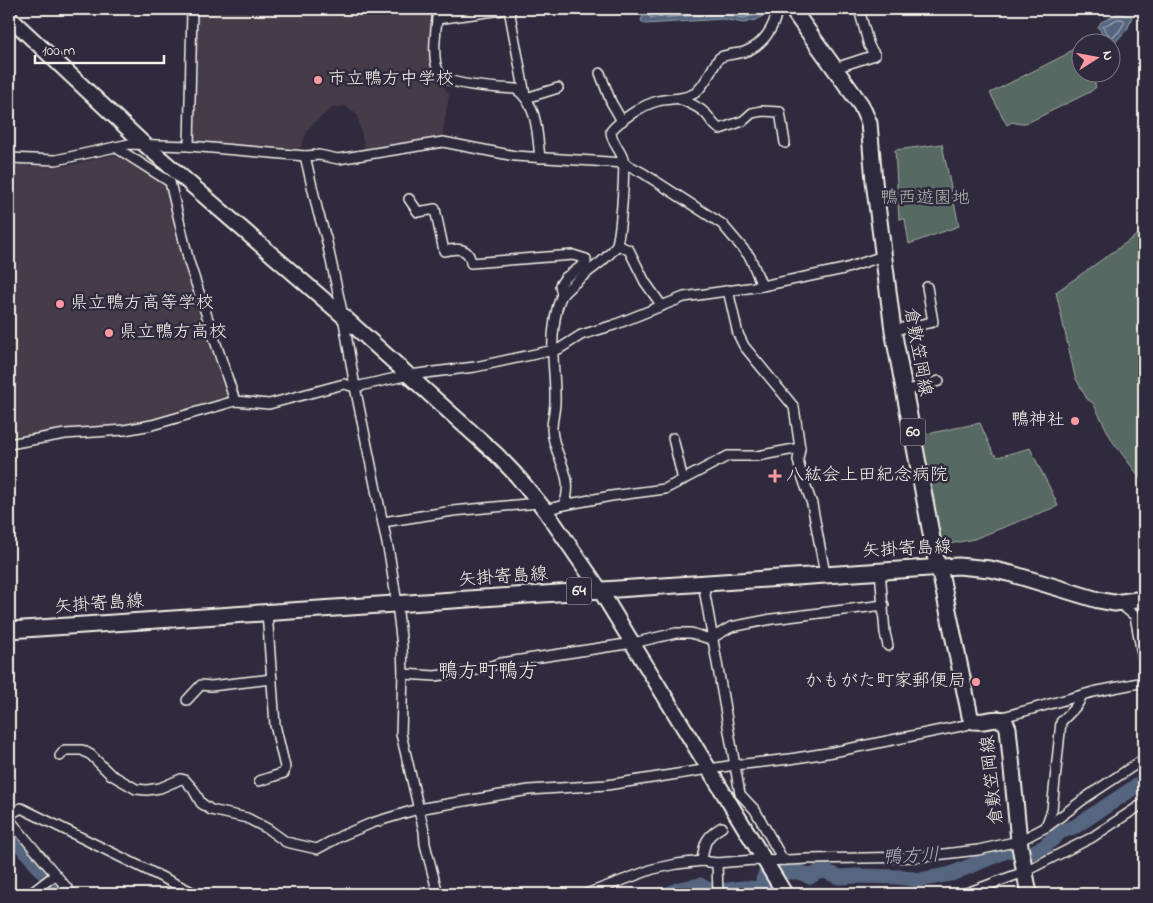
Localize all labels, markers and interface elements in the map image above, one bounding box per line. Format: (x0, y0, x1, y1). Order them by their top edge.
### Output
scale bar (35, 32, 164, 64)
north arrow (1070, 32, 1120, 82)
text: 100 m (42, 40, 75, 62)
text: N (1096, 49, 1118, 62)
place label: 市立鴨方中学校 (328, 67, 454, 93)
marker: 市立鴨方中学校 (312, 74, 324, 86)
park label: 鴨西遊園地 (880, 186, 970, 212)
place label: 県立鴨方高等学校 (70, 291, 214, 317)
marker: 県立鴨方高等学校 (54, 298, 66, 310)
street label: 倉敷笠岡線 (896, 305, 938, 399)
place label: 県立鴨方高校 (119, 320, 227, 346)
marker: 県立鴨方高校 (103, 327, 115, 339)
place label: 鴨神社 (1011, 408, 1065, 434)
marker: 鴨神社 (1069, 415, 1081, 427)
road number: 60 (900, 418, 926, 446)
place label: 八紘会上田紀念病院 (786, 463, 948, 489)
marker: 八紘会上田紀念病院 (768, 469, 782, 483)
street label: 矢掛寄島線 (861, 535, 953, 565)
street label: 矢掛寄島線 (457, 562, 549, 594)
road number: 64 (566, 578, 592, 604)
street label: 矢掛寄島線 (53, 589, 145, 621)
district label: 鴨方町鴨方 (438, 658, 538, 687)
place label: かもがた町家郵便局 (804, 669, 966, 695)
marker: かもがた町家郵便局 (970, 676, 982, 688)
street label: 倉敷笠岡線 (975, 734, 1011, 826)
water label: 鴨方川 (882, 842, 940, 872)

